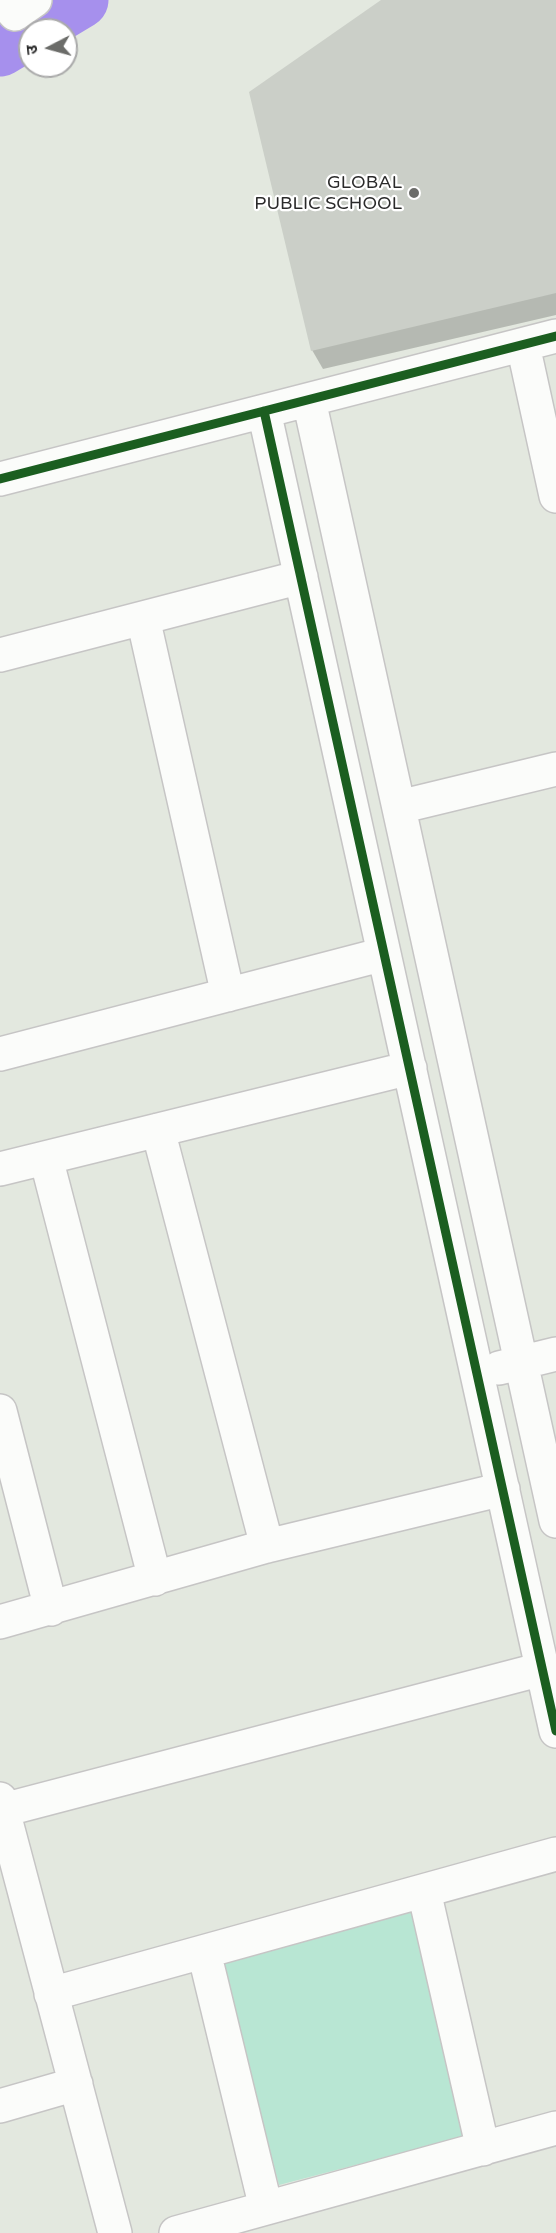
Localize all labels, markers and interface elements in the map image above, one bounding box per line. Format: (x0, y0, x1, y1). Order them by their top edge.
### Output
north arrow (18, 18, 78, 78)
text: उ (22, 44, 43, 55)
place label: GLOBAL PUBLIC SCHOOL (254, 172, 402, 214)
marker: GLOBAL PUBLIC SCHOOL (407, 186, 421, 200)

